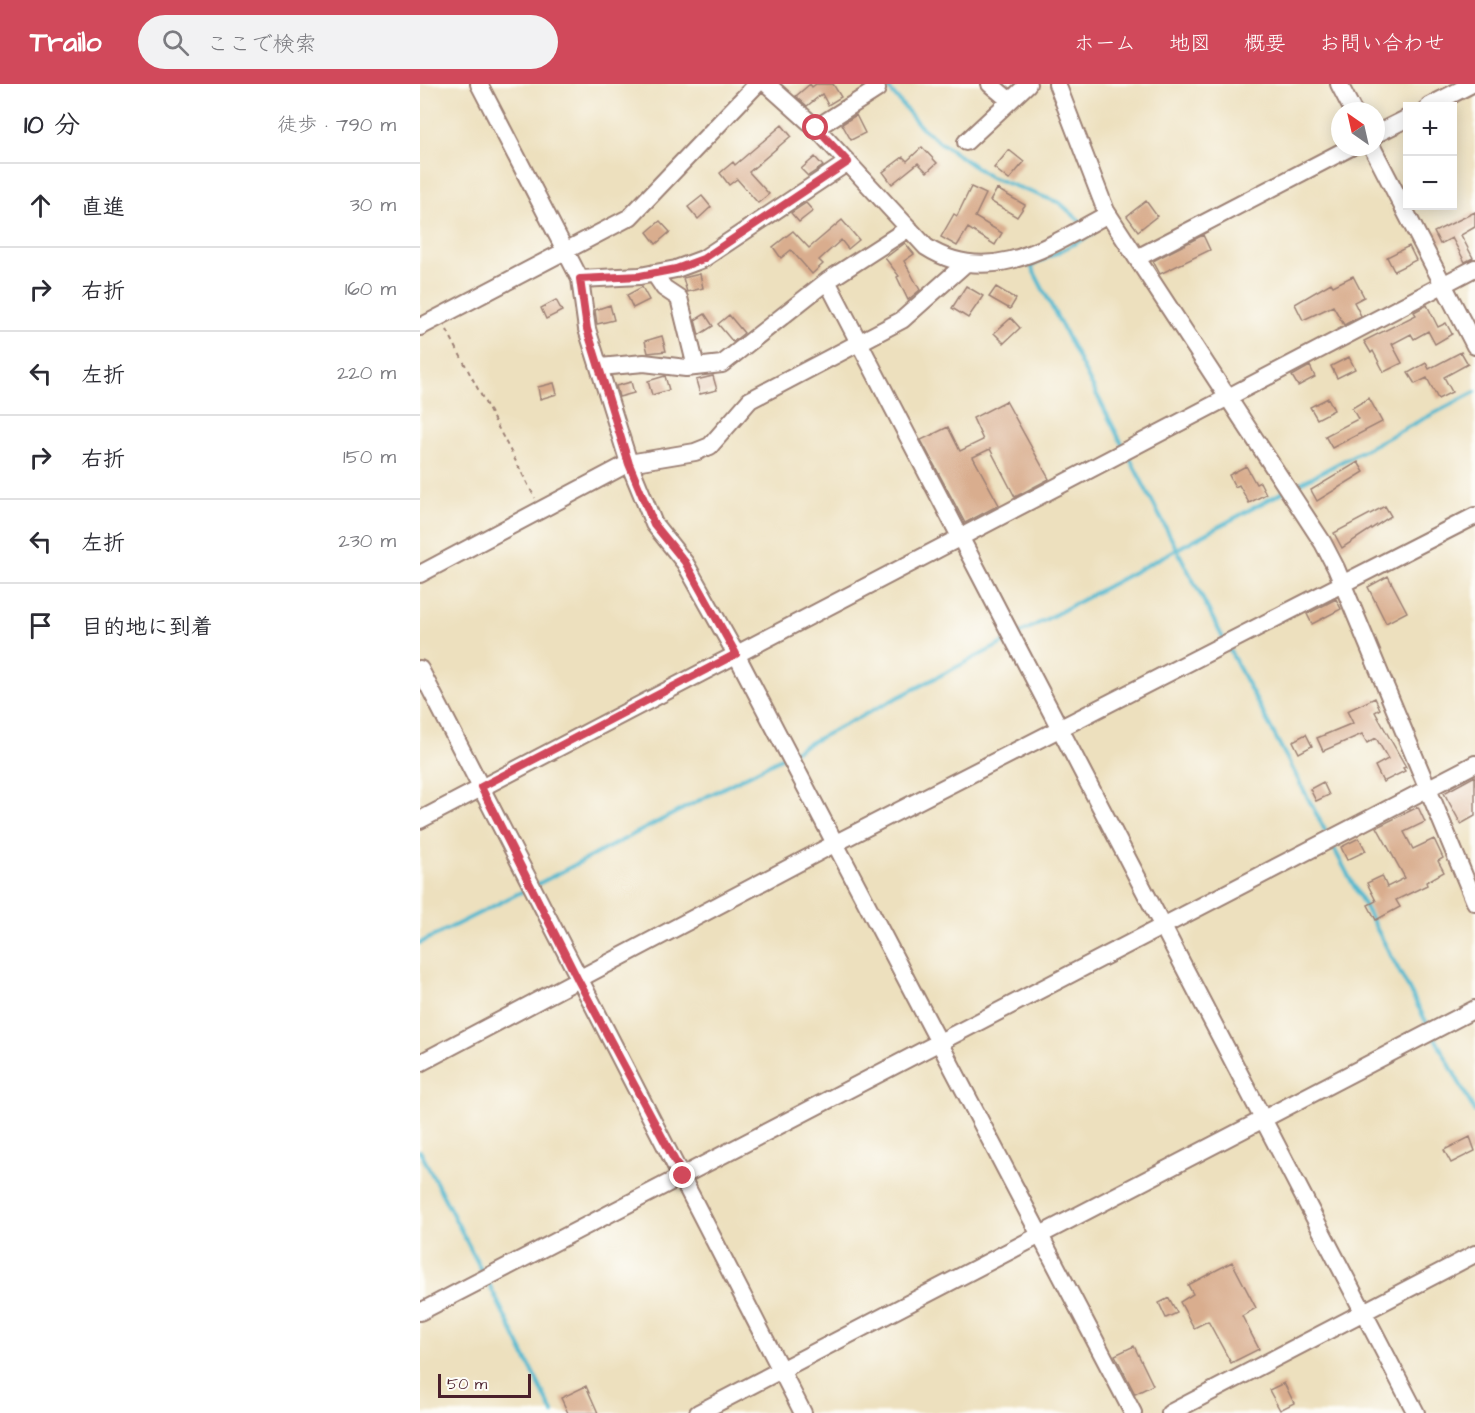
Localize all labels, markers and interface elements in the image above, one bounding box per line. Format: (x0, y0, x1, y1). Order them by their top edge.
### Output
search box (138, 15, 558, 69)
text: Trailo (30, 23, 102, 62)
icon: search (159, 26, 192, 59)
text: ここで検索 (207, 29, 317, 60)
text: ホーム (1074, 29, 1136, 58)
text: 地図 (1169, 29, 1211, 58)
text: 概要 (1244, 29, 1286, 58)
text: お問い合わせ (1319, 29, 1445, 58)
north arrow (1331, 102, 1385, 156)
map controls (1403, 102, 1457, 210)
button: + (1403, 102, 1457, 156)
text: 10 分 (24, 107, 80, 143)
text: 徒歩 · 790 m (277, 111, 396, 139)
route start (802, 114, 828, 140)
button: − (1403, 156, 1457, 210)
icon: ahead (24, 189, 57, 222)
text: 30 m (350, 191, 396, 219)
text: 直進 (81, 192, 125, 223)
icon: right (24, 273, 57, 306)
text: 160 m (345, 275, 396, 303)
text: 右折 (81, 276, 125, 307)
icon: left (24, 357, 57, 390)
text: 220 m (337, 359, 396, 387)
text: 左折 (81, 360, 125, 391)
icon: right (24, 441, 57, 474)
text: 150 m (343, 443, 396, 471)
text: 右折 (81, 444, 125, 475)
icon: left (24, 525, 57, 558)
text: 230 m (338, 527, 396, 555)
text: 左折 (81, 528, 125, 559)
icon: arrive (24, 609, 57, 642)
text: 目的地に到着 (81, 612, 213, 643)
route end (669, 1162, 695, 1188)
scale bar (438, 1371, 531, 1398)
text: 50 m (447, 1373, 487, 1395)

